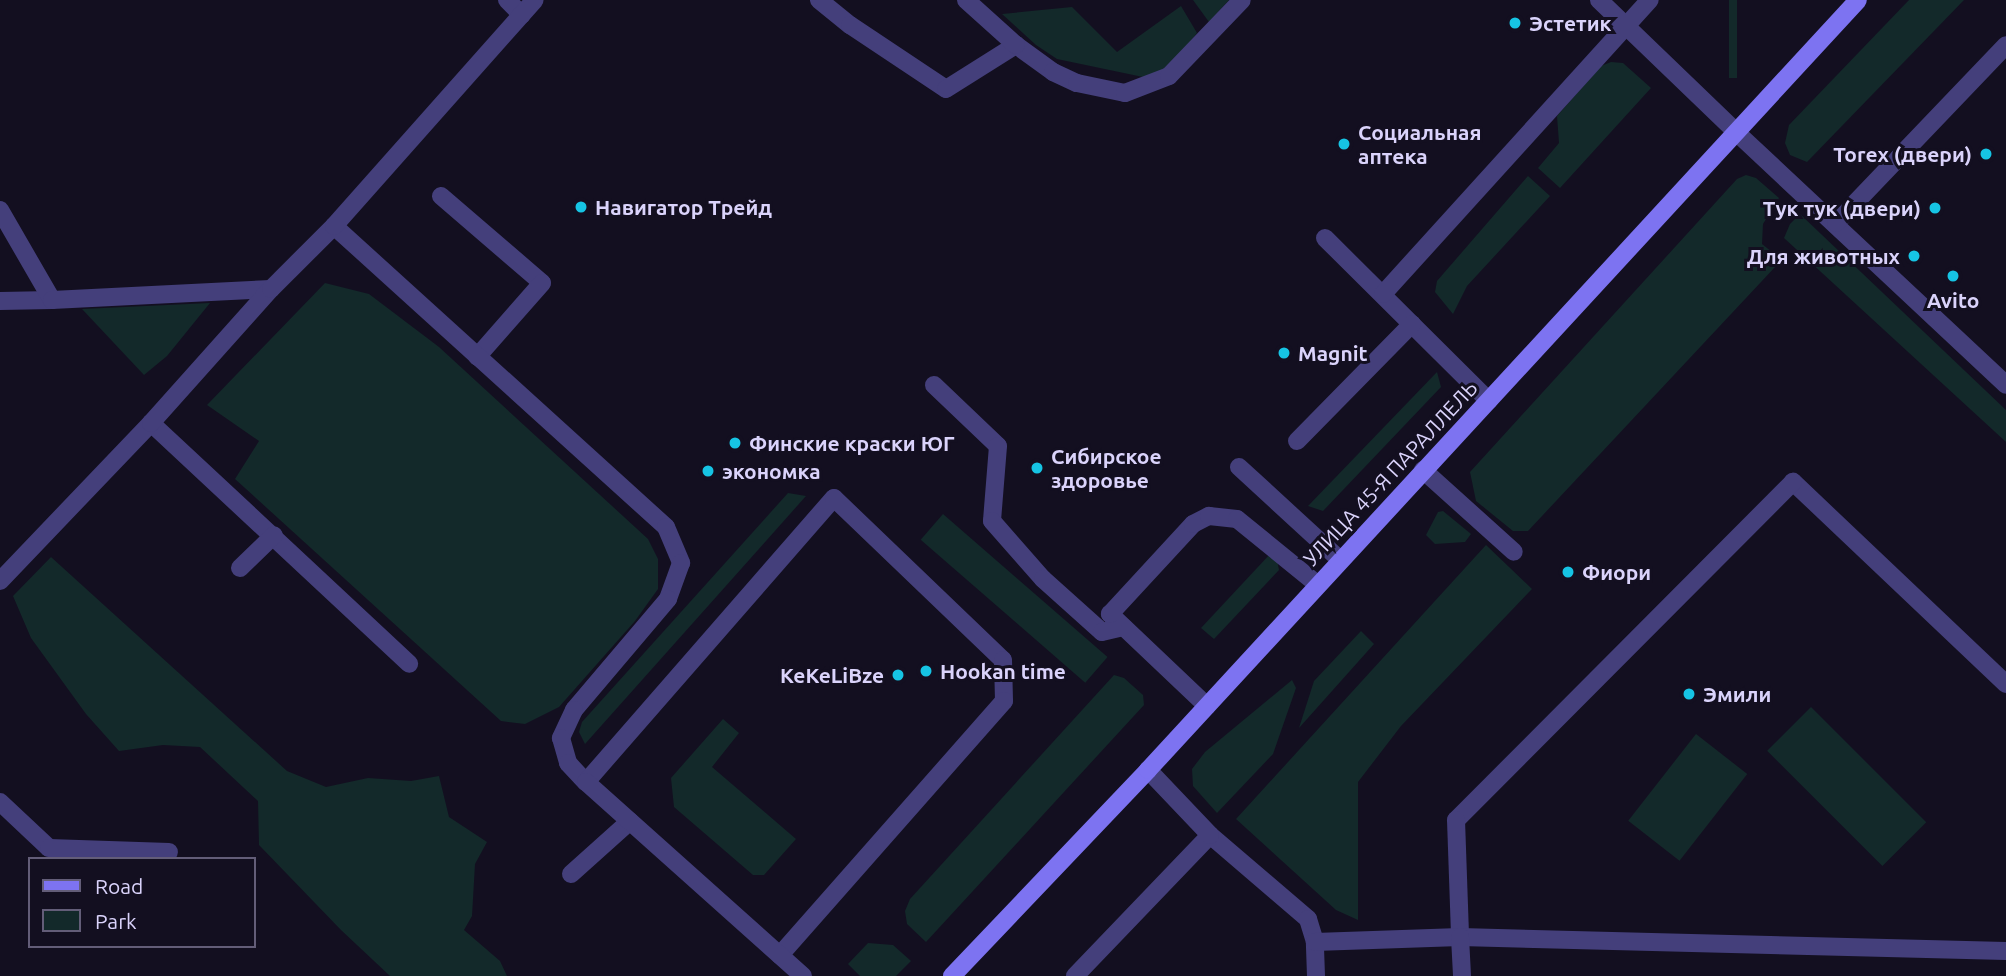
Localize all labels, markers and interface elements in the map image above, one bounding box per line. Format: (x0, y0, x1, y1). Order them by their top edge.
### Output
place label: Эстетик (1529, 10, 1611, 36)
marker: Эстетик (1507, 15, 1523, 31)
place label: Социальная аптека (1358, 119, 1482, 169)
marker: Социальная аптека (1336, 136, 1352, 152)
place label: Torex (двери) (1833, 141, 1972, 167)
marker: Torex (двери) (1978, 146, 1994, 162)
place label: Навигатор Трейд (595, 194, 772, 220)
place label: Тук тук (двери) (1763, 195, 1921, 221)
marker: Навигатор Трейд (573, 199, 589, 215)
marker: Тук тук (двери) (1927, 200, 1943, 216)
place label: Для животных (1747, 243, 1900, 269)
marker: Для животных (1906, 248, 1922, 264)
marker: Avito (1945, 268, 1961, 284)
place label: Avito (1927, 287, 1979, 313)
place label: Magnit (1298, 340, 1368, 366)
marker: Magnit (1276, 345, 1292, 361)
street label: УЛИЦА 45-Я ПАРАЛЛЕЛЬ (1298, 375, 1482, 571)
place label: Финские краски ЮГ (749, 430, 955, 456)
marker: Финские краски ЮГ (727, 435, 743, 451)
place label: Сибирское здоровье (1051, 443, 1162, 493)
place label: экономка (722, 458, 821, 484)
marker: Сибирское здоровье (1029, 460, 1045, 476)
marker: экономка (700, 463, 716, 479)
place label: Фиори (1582, 559, 1651, 585)
marker: Фиори (1560, 564, 1576, 580)
place label: Hookan time (940, 658, 1066, 684)
place label: KeKeLiBze (780, 662, 884, 688)
marker: Hookan time (918, 663, 934, 679)
marker: KeKeLiBze (890, 667, 906, 683)
place label: Эмили (1703, 681, 1771, 707)
marker: Эмили (1681, 686, 1697, 702)
legend (28, 857, 256, 948)
text: Road (95, 874, 143, 898)
text: Park (95, 909, 137, 933)

